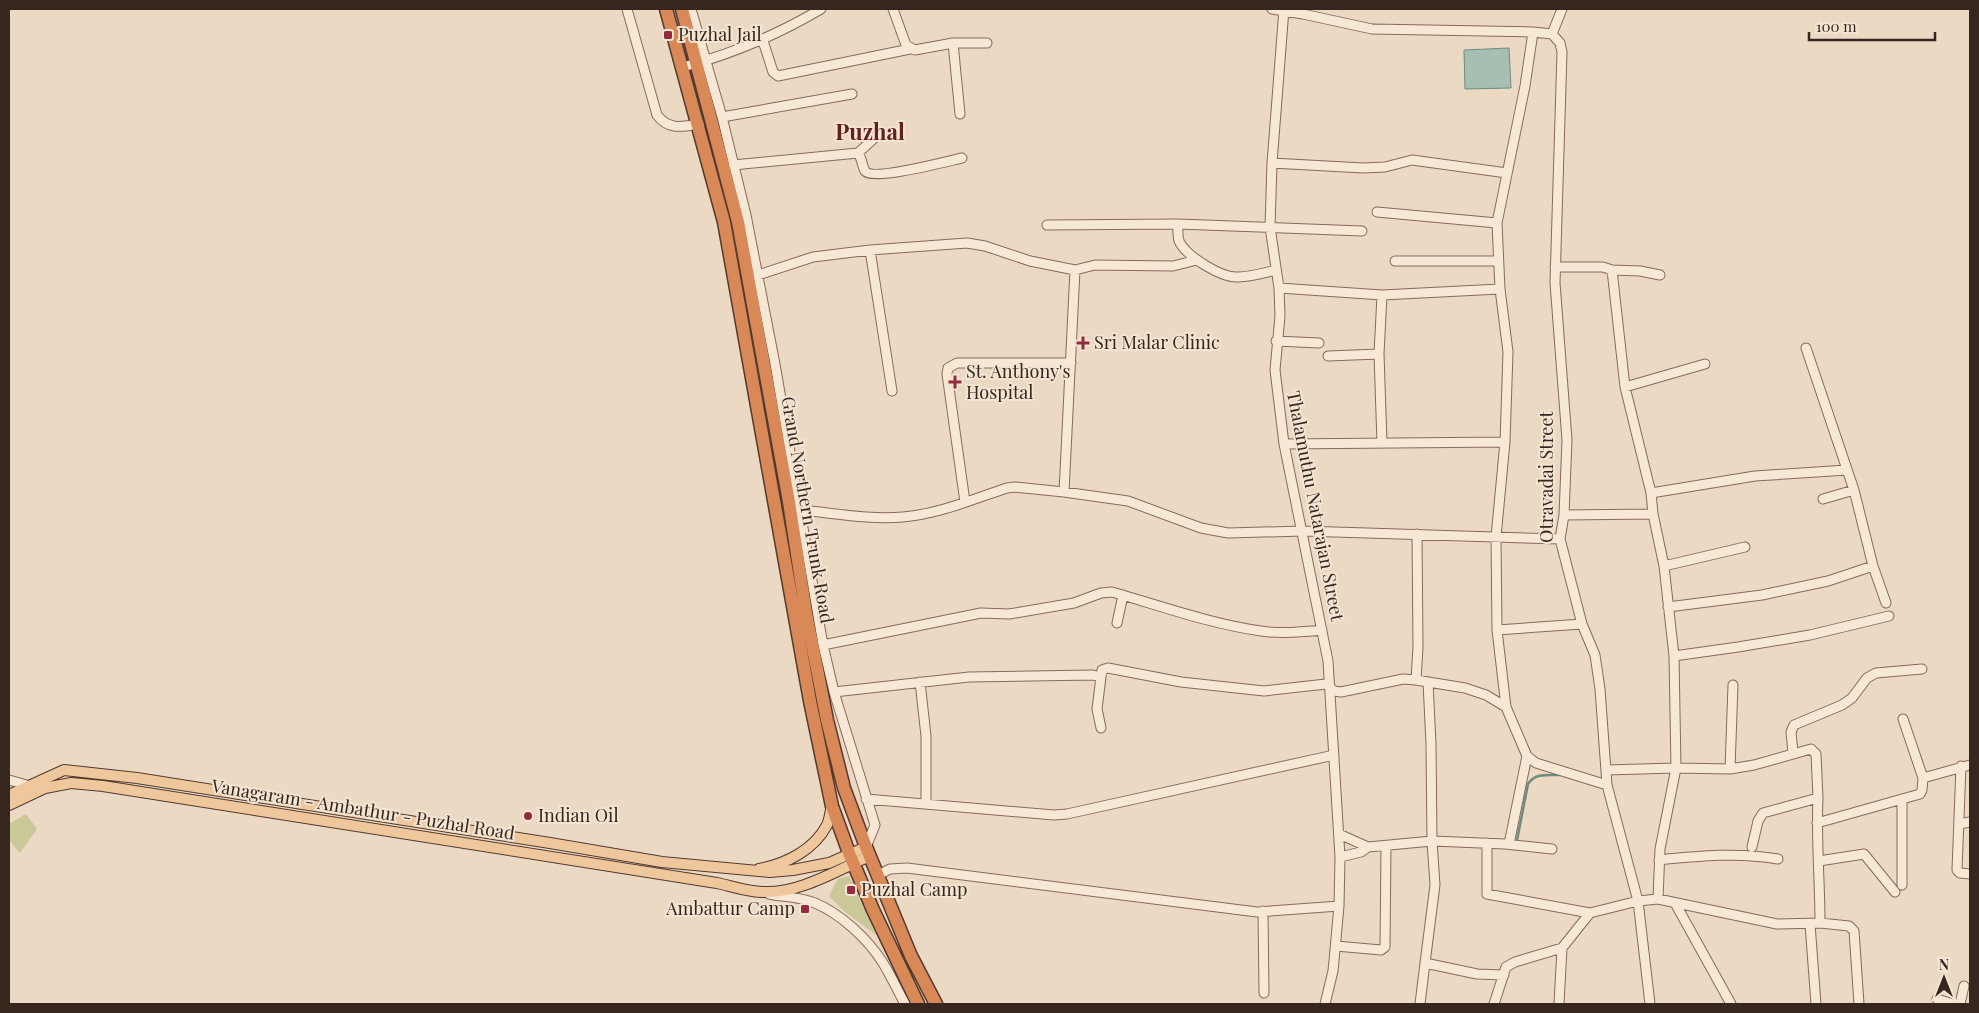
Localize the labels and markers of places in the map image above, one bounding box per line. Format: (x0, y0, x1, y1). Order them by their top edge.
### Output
place label: Puzhal Jail (678, 22, 762, 46)
marker: Puzhal Jail (662, 29, 674, 41)
place label: Sri Malar Clinic (1094, 330, 1220, 354)
marker: Sri Malar Clinic (1076, 336, 1090, 350)
place label: St. Anthony's Hospital (966, 359, 1071, 404)
marker: St. Anthony's Hospital (948, 375, 962, 389)
place label: Indian Oil (538, 803, 619, 827)
marker: Indian Oil (522, 810, 534, 822)
place label: Puzhal Camp (861, 877, 968, 901)
marker: Puzhal Camp (845, 884, 857, 896)
place label: Ambattur Camp (665, 896, 795, 920)
marker: Ambattur Camp (799, 903, 811, 915)

